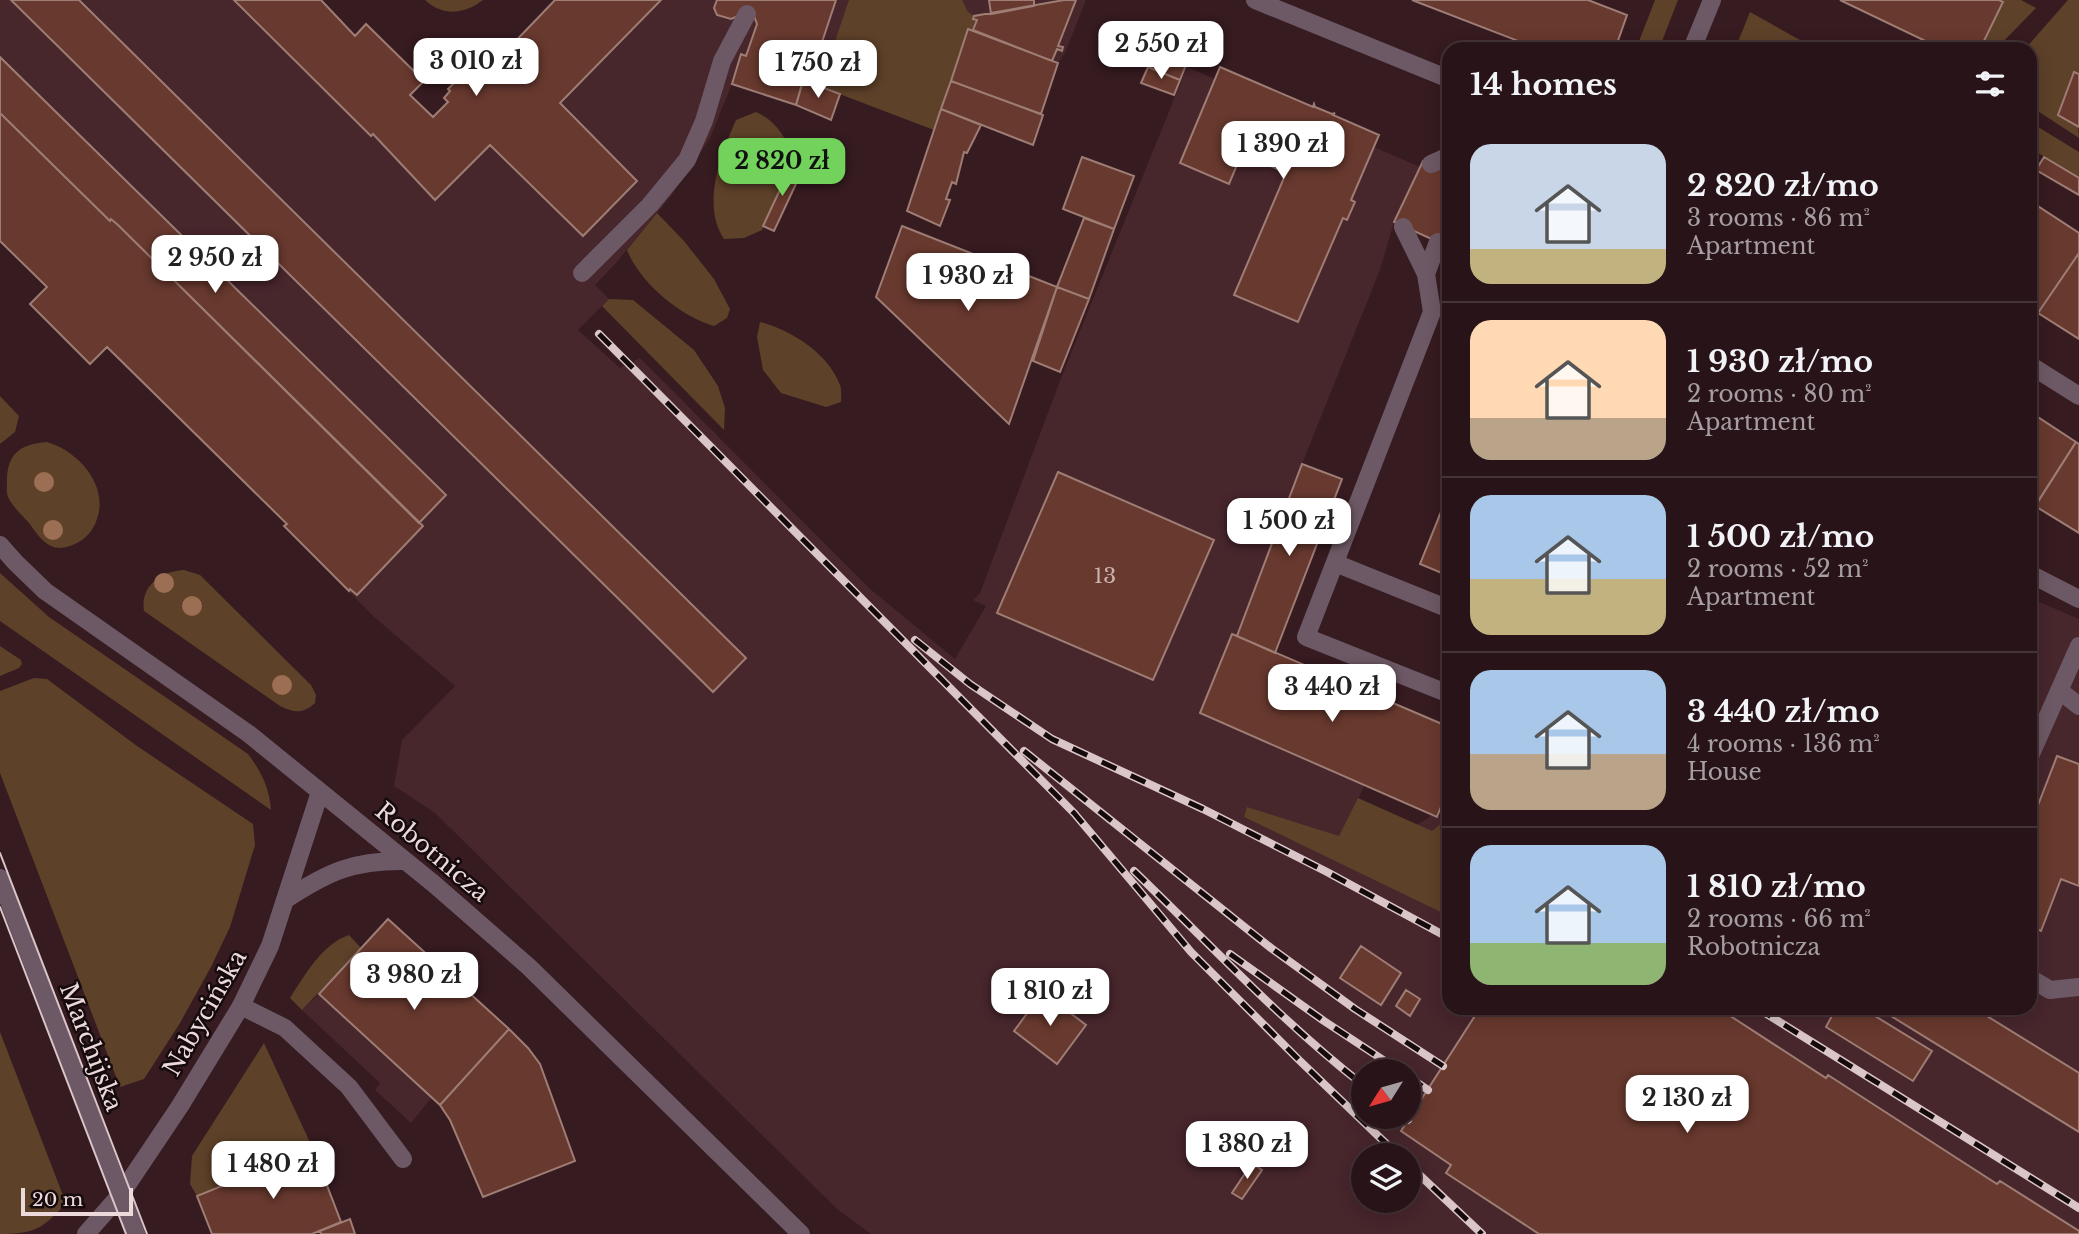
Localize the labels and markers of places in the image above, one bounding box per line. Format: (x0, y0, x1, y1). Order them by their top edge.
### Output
pin: 2 550 zł (1089, 22, 1233, 81)
pin: 3 010 zł (404, 38, 548, 98)
pin: 1 750 zł (746, 41, 890, 100)
pin: 1 390 zł (1211, 122, 1355, 181)
pin: 2 820 zł (710, 138, 854, 198)
pin: 2 950 zł (143, 236, 287, 295)
pin: 1 930 zł (896, 254, 1040, 313)
pin: 1 500 zł (1217, 498, 1361, 558)
pin: 3 440 zł (1260, 664, 1404, 724)
pin: 3 980 zł (342, 953, 486, 1012)
pin: 1 810 zł (978, 968, 1122, 1028)
pin: 2 130 zł (1615, 1076, 1759, 1135)
pin: 1 380 zł (1175, 1122, 1319, 1181)
pin: 1 480 zł (201, 1142, 345, 1201)

